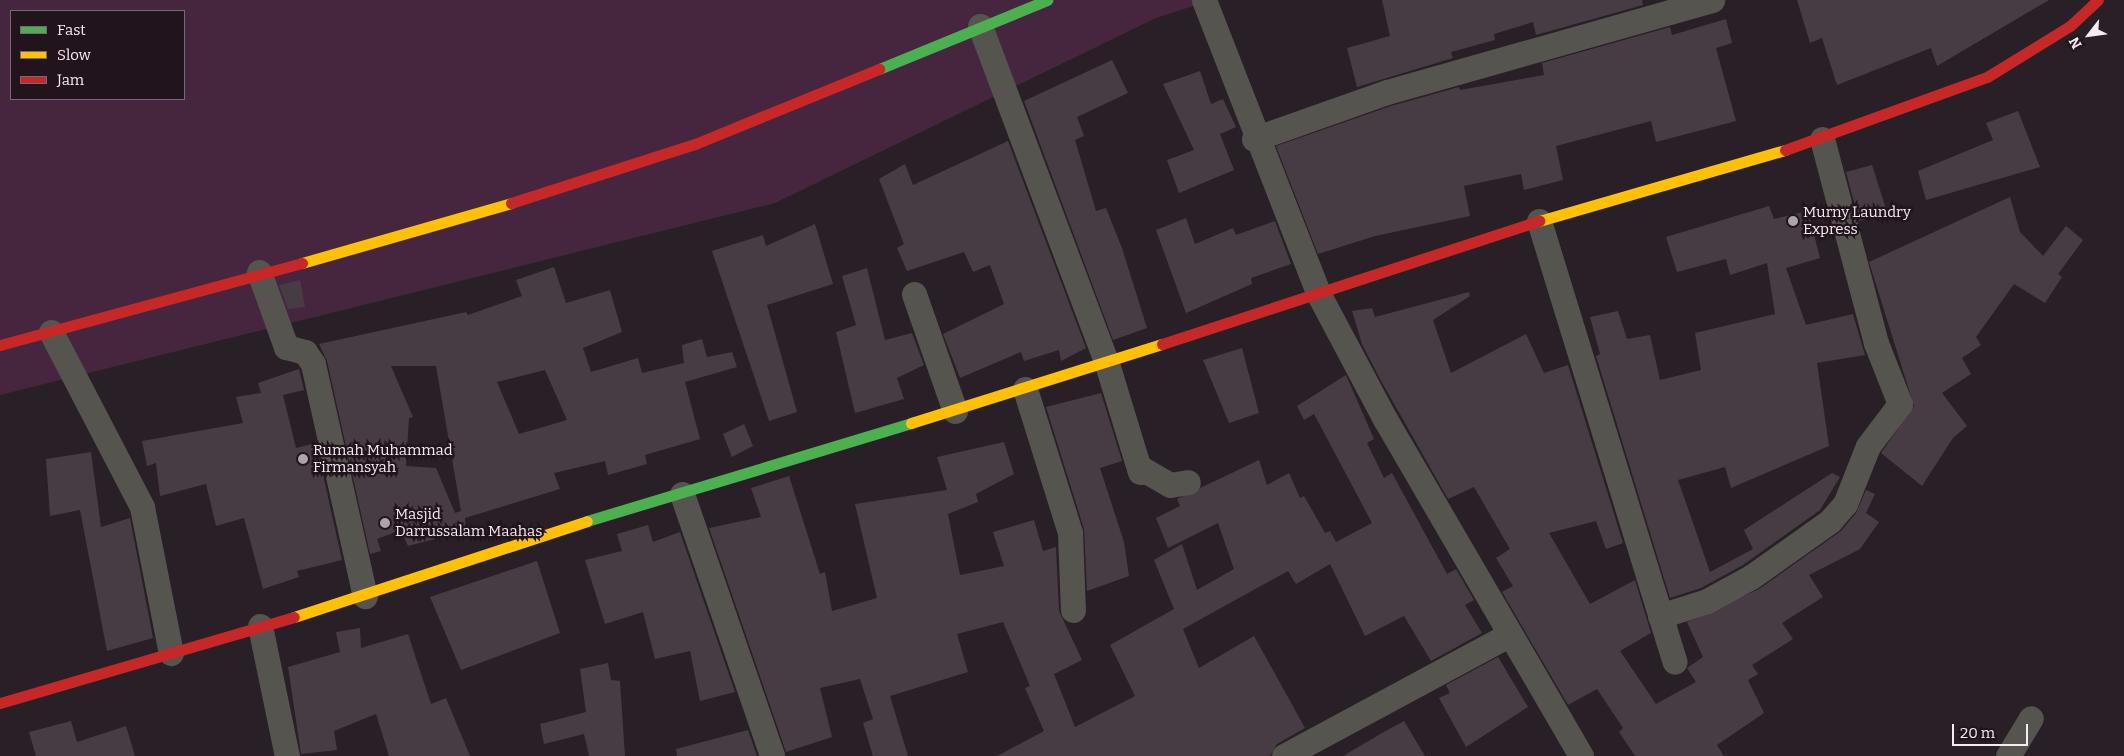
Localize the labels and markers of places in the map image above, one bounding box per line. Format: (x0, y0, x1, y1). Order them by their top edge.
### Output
place label: Murny Laundry Express (1803, 203, 1911, 238)
marker: Murny Laundry Express (1787, 215, 1799, 227)
place label: Rumah Muhammad Firmansyah (313, 441, 453, 476)
marker: Rumah Muhammad Firmansyah (297, 453, 309, 465)
place label: Masjid Darrussalam Maahas (395, 505, 542, 540)
marker: Masjid Darrussalam Maahas (379, 517, 391, 529)

